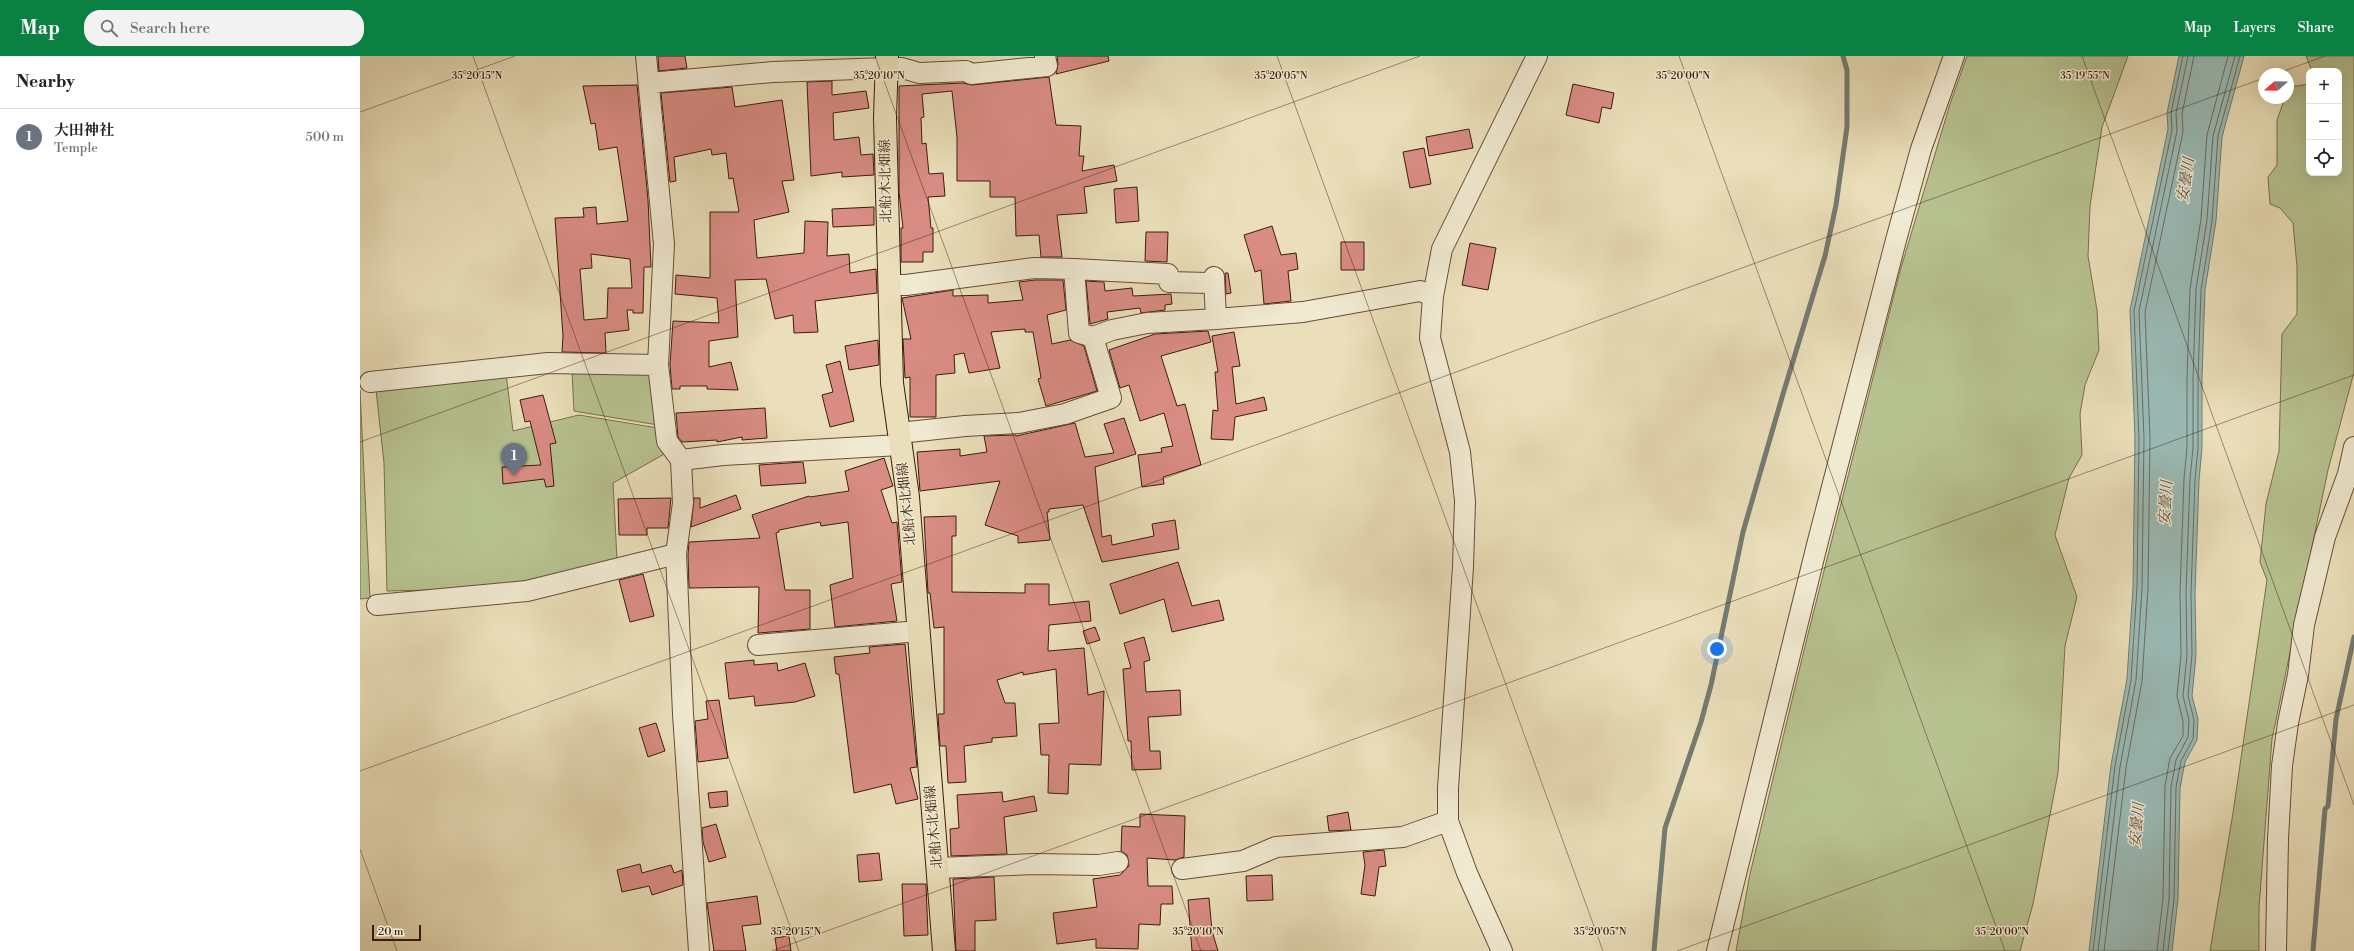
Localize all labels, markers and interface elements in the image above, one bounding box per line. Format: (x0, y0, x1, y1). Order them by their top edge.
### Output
search box (84, 10, 364, 46)
text: Map (20, 16, 60, 40)
icon: search (98, 17, 120, 39)
text: Search here (130, 19, 210, 38)
text: Map (2184, 19, 2211, 37)
text: Layers (2233, 19, 2276, 37)
text: Share (2298, 19, 2334, 37)
north arrow (2258, 68, 2294, 104)
map controls (2306, 68, 2342, 176)
button: + (2306, 68, 2342, 104)
text: 35°20'15"N (452, 70, 503, 82)
text: 35°20'10"N (853, 70, 905, 82)
text: 35°20'05"N (1255, 70, 1308, 82)
text: 35°20'00"N (1656, 70, 1710, 82)
text: 35°19'55"N (2060, 70, 2110, 82)
text: Nearby (16, 71, 75, 93)
button: − (2306, 104, 2342, 140)
text: 大田神社 (54, 121, 114, 140)
text: 1 (26, 129, 32, 145)
text: 500 m (306, 129, 344, 145)
street label: 北船木北畑線 (876, 139, 896, 223)
text: Temple (54, 140, 98, 156)
button: locate (2306, 140, 2342, 176)
water label: 安曇川 (2173, 154, 2199, 204)
pin: 1 (501, 443, 527, 476)
street label: 北船木北畑線 (894, 461, 920, 547)
water label: 安曇川 (2155, 478, 2177, 526)
your location (1707, 639, 1727, 659)
street label: 北船木北畑線 (921, 784, 947, 870)
water label: 安曇川 (2126, 800, 2149, 848)
scale bar (372, 923, 421, 942)
text: 20 m (378, 925, 403, 939)
text: 35°20'15"N (771, 926, 822, 938)
text: 35°20'10"N (1172, 926, 1224, 938)
text: 35°20'05"N (1574, 926, 1627, 938)
text: 35°20'00"N (1975, 926, 2029, 938)

